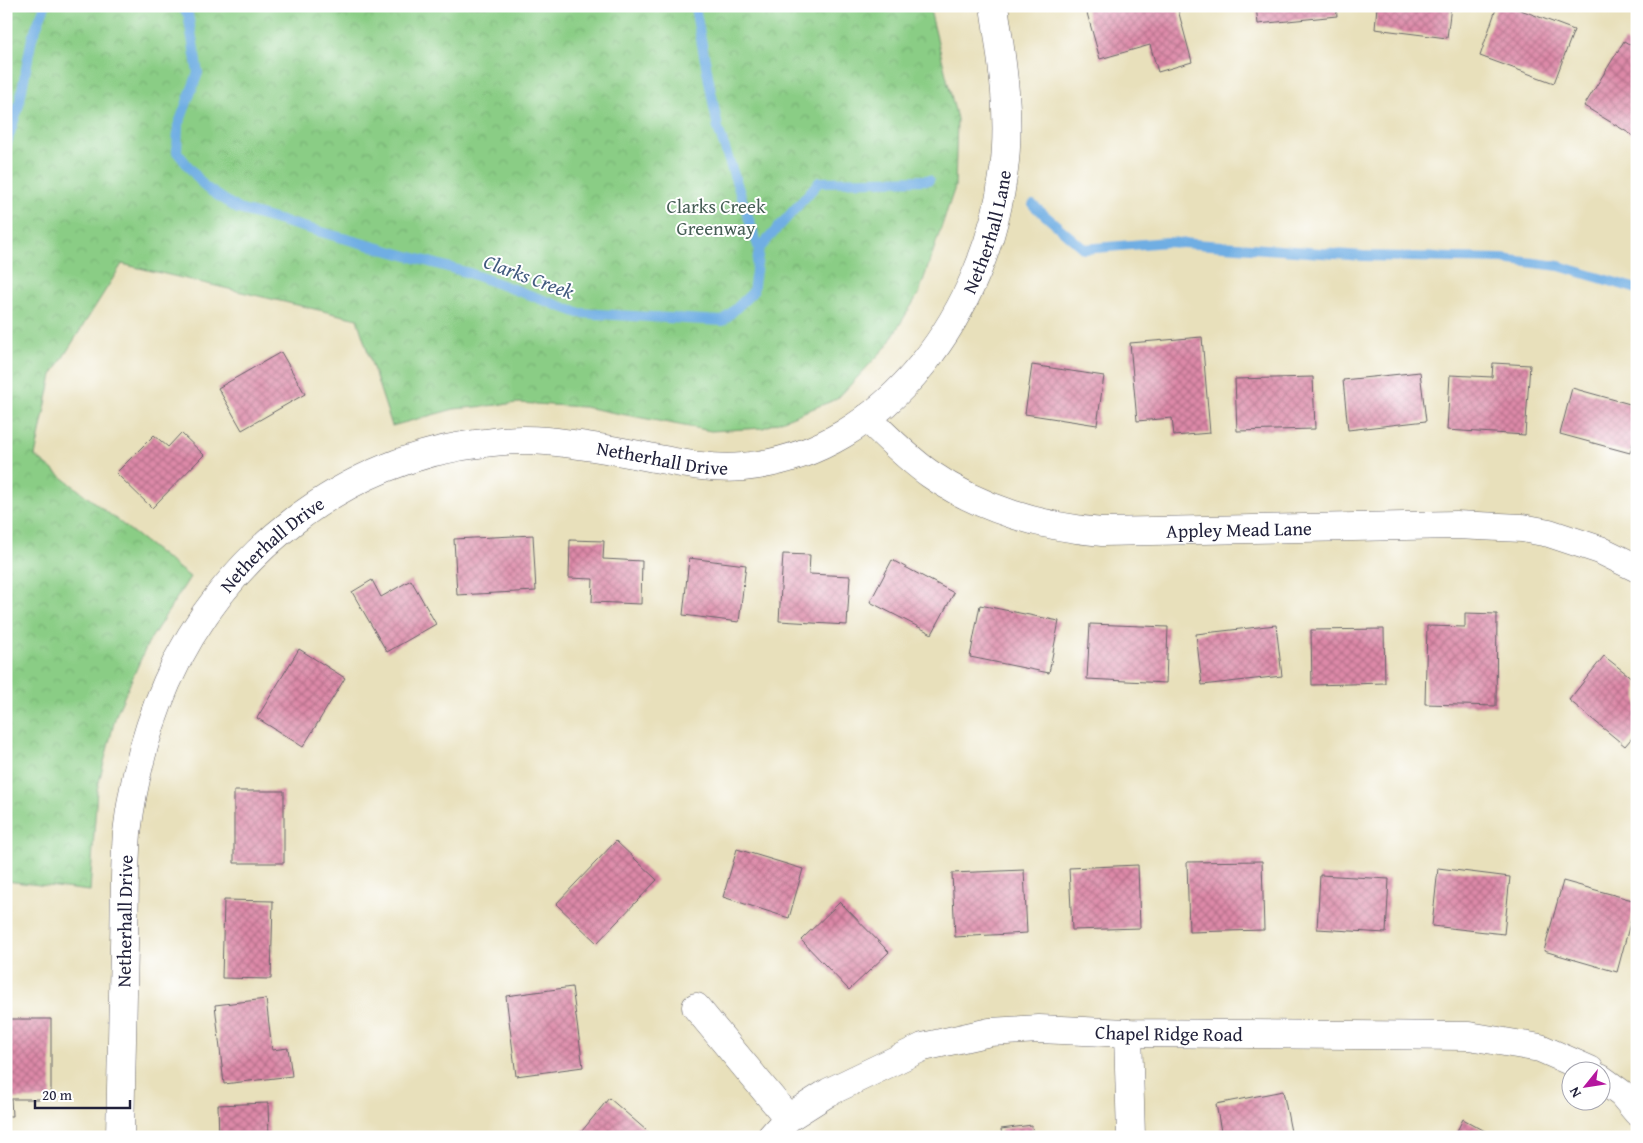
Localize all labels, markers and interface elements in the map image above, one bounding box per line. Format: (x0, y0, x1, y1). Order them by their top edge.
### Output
street label: Netherhall Lane (955, 168, 1018, 298)
park label: Clarks Creek Greenway (666, 192, 766, 242)
water label: Clarks Creek (480, 246, 579, 306)
street label: Netherhall Drive (595, 434, 728, 482)
street label: Netherhall Drive (213, 489, 330, 598)
street label: Appley Mead Lane (1166, 514, 1312, 545)
street label: Netherhall Drive (109, 854, 140, 988)
street label: Chapel Ridge Road (1095, 1018, 1244, 1048)
north arrow (1560, 1060, 1610, 1110)
scale bar (35, 1078, 130, 1110)
text: N (1563, 1083, 1586, 1102)
text: 20 m (42, 1084, 73, 1105)

